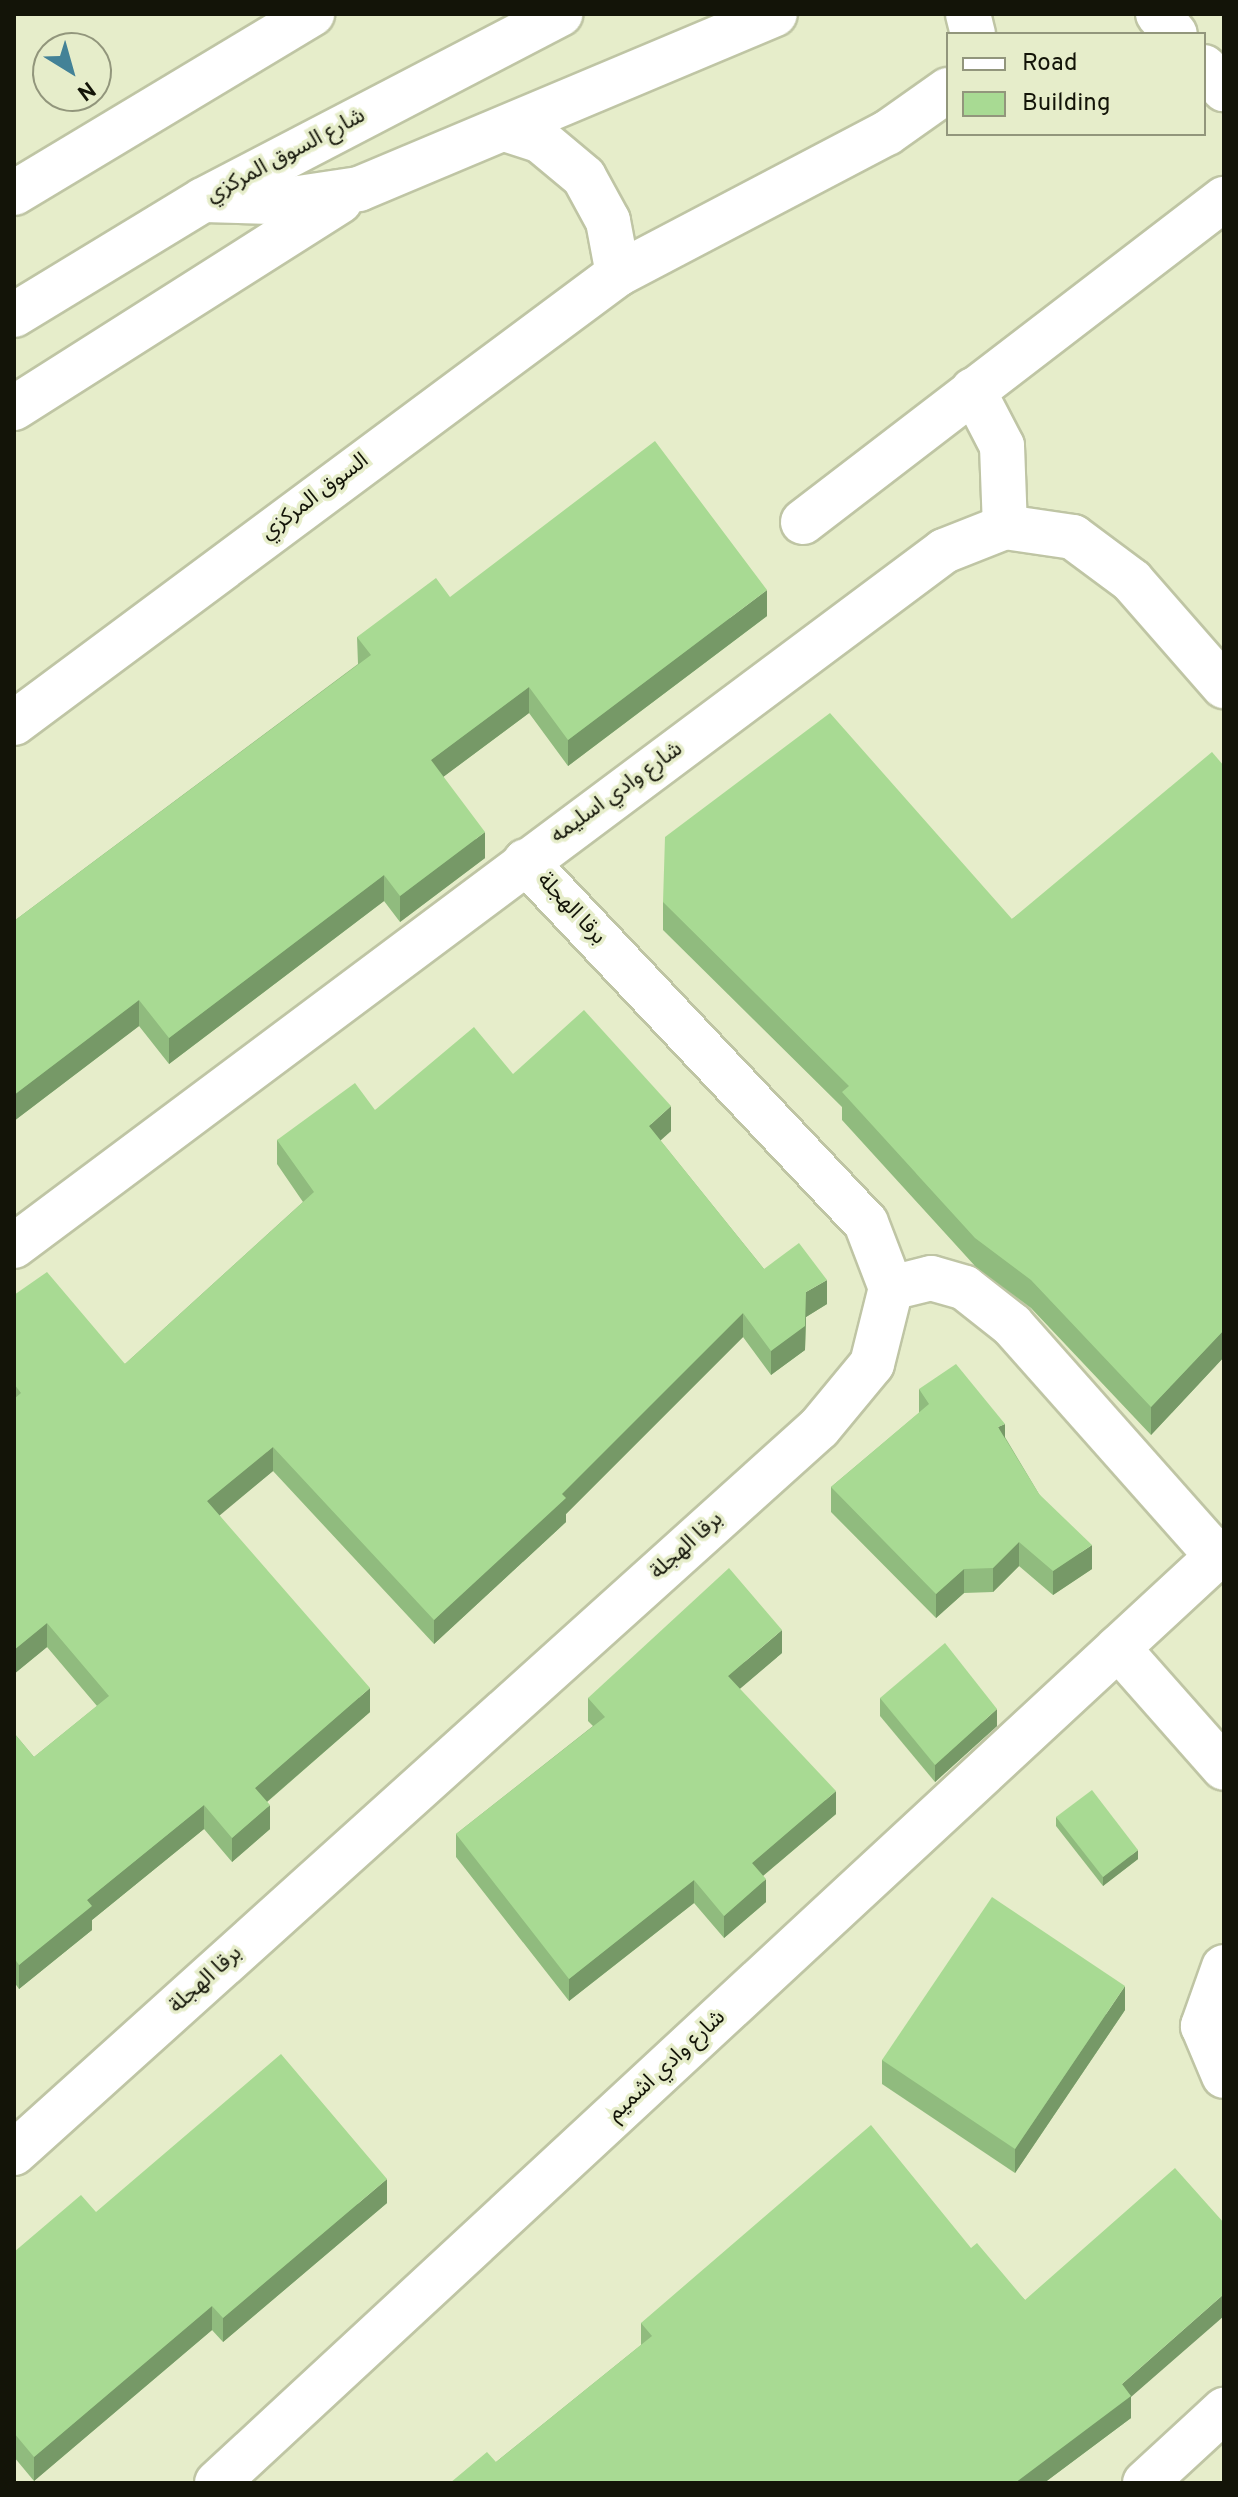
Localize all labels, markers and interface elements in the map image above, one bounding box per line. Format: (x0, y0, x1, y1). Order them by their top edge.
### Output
north arrow (32, 32, 112, 112)
legend (946, 32, 1206, 136)
text: Road (1022, 49, 1078, 79)
text: N (71, 74, 100, 105)
text: Building (1022, 89, 1111, 119)
street label: شارع السوق المركزي (202, 103, 370, 209)
street label: السوق المركزي (256, 448, 374, 546)
street label: شارع وادي اسليمه (546, 736, 688, 850)
street label: برقا الهجلة (531, 868, 611, 950)
street label: برقا الهجلة (645, 1506, 729, 1586)
street label: برقا الهجلة (164, 1940, 248, 2020)
street label: شارع وادي اشميم (603, 2005, 731, 2127)

